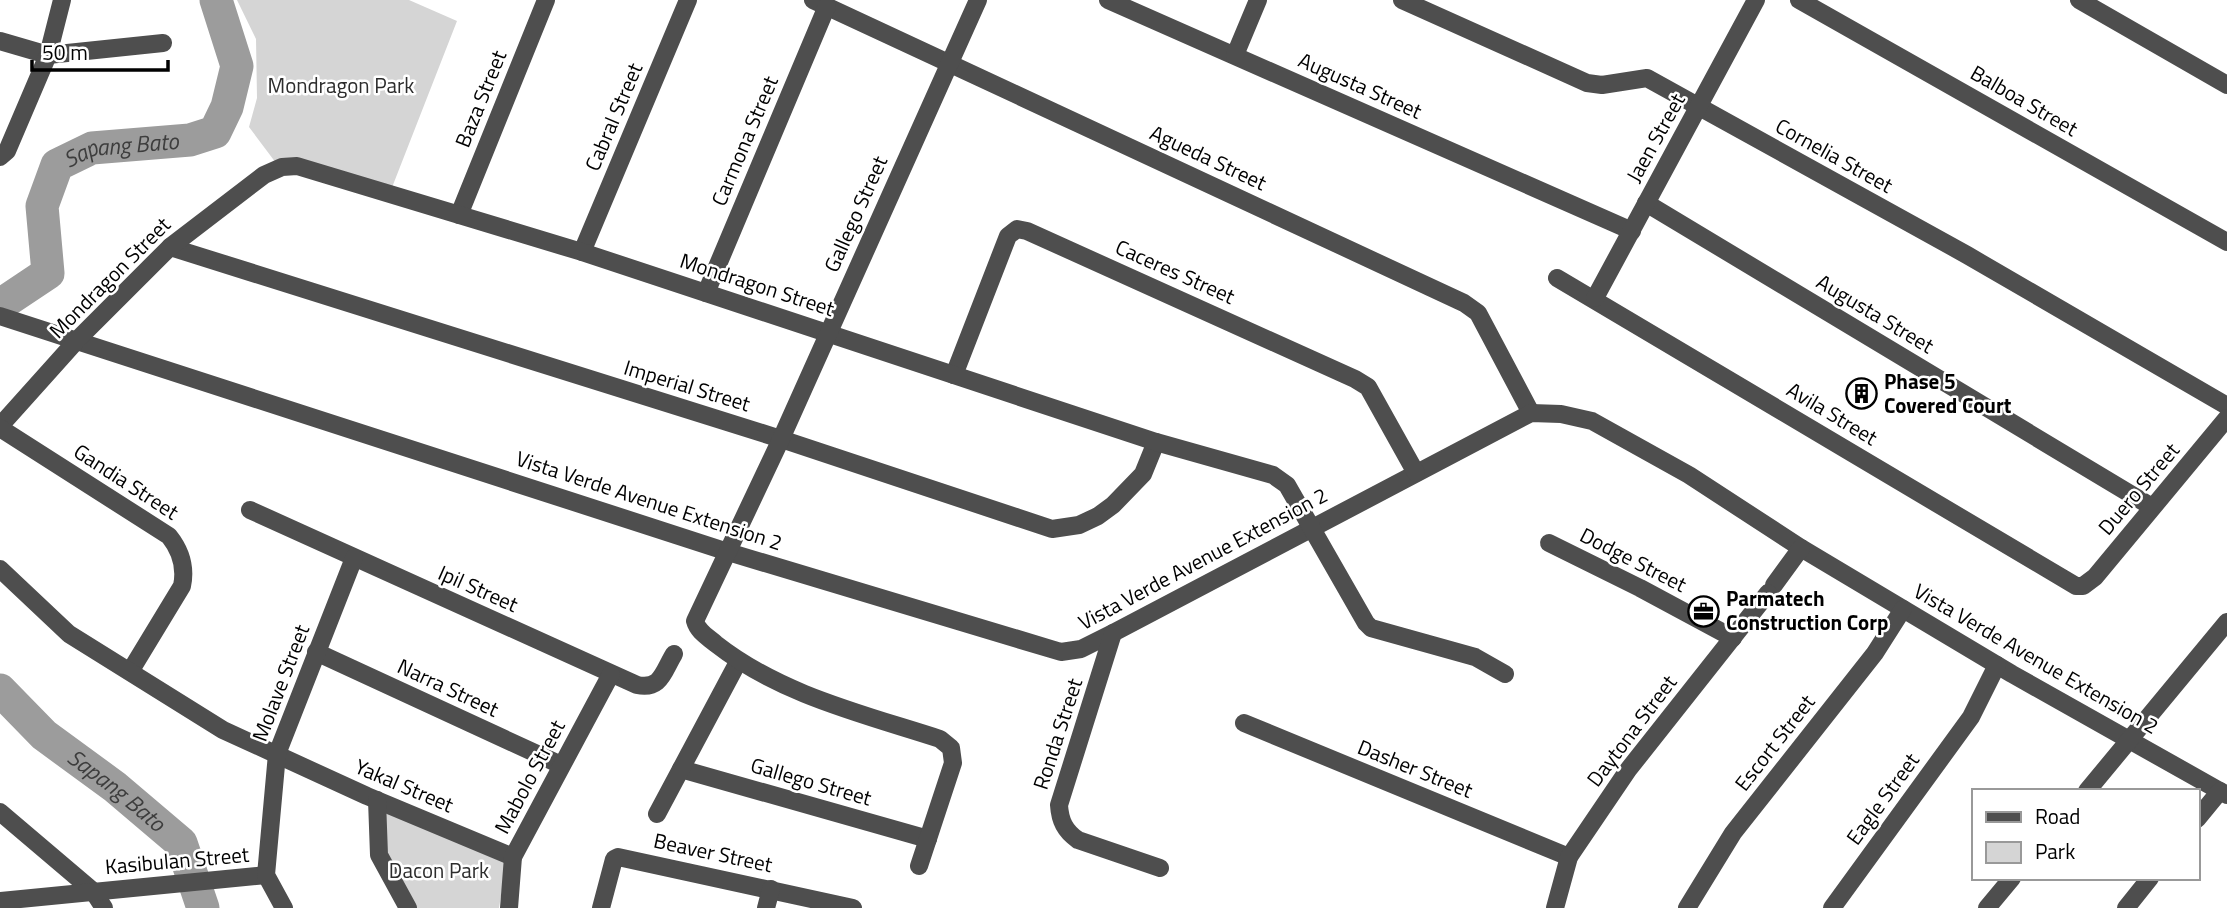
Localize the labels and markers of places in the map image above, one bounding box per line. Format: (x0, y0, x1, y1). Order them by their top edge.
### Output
place label: Phase 5 Covered Court (1884, 365, 2012, 421)
building icon: Phase 5 Covered Court (1844, 377, 1878, 411)
place label: Parmatech Construction Corp (1726, 582, 1888, 638)
office icon: Parmatech Construction Corp (1686, 594, 1720, 628)

